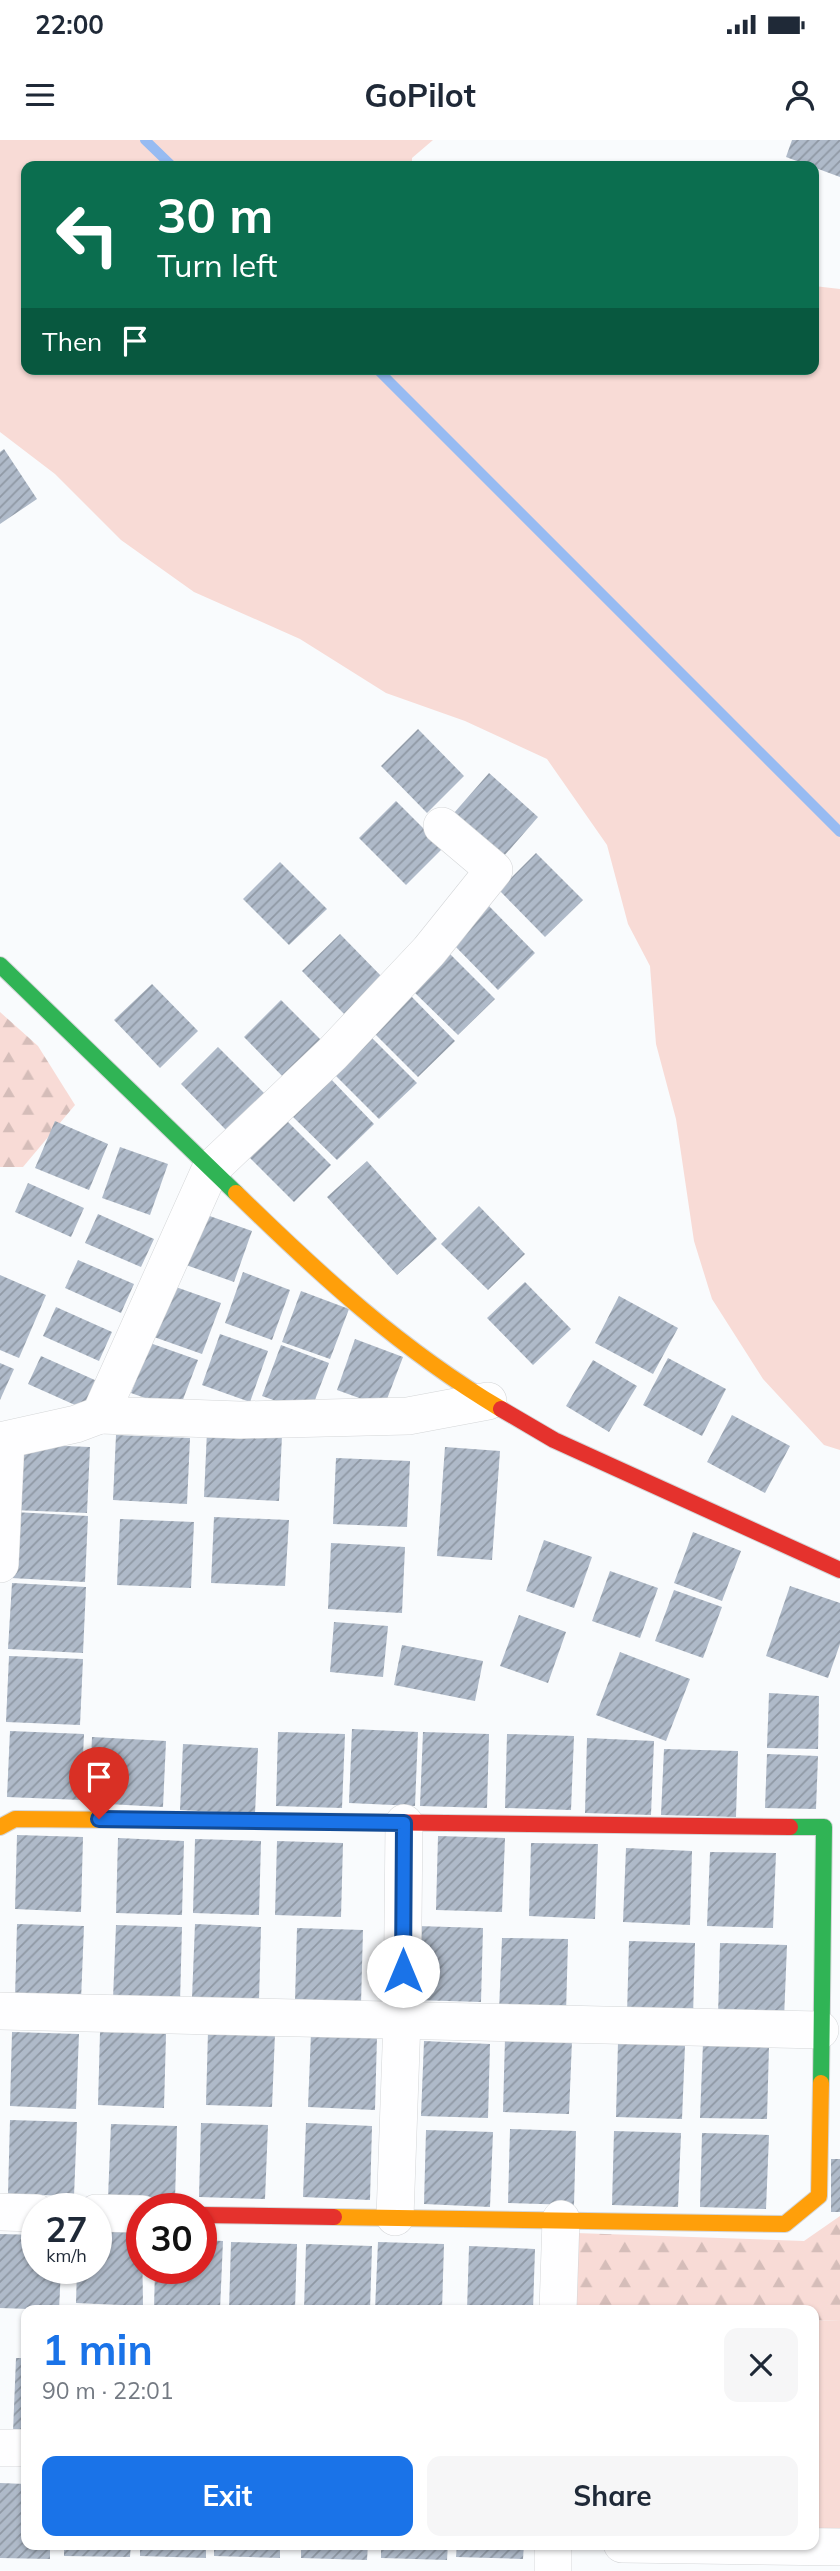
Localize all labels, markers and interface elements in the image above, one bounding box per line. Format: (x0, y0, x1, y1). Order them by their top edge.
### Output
text: 22:00 (35, 8, 104, 41)
text: GoPilot (364, 75, 476, 115)
icon: menu (21, 76, 59, 114)
icon: person (781, 76, 819, 114)
text: 30 m (157, 184, 273, 245)
icon: left (42, 189, 133, 280)
text: Turn left (157, 245, 277, 285)
icon: arrive (116, 322, 154, 360)
text: Then (42, 325, 102, 358)
pin (69, 1747, 129, 1819)
icon: arrive (80, 1758, 118, 1796)
position arrow (366, 1934, 440, 2008)
speed limit sign: 30 (126, 2193, 217, 2284)
text: 27 (45, 2207, 88, 2251)
text: km/h (46, 2244, 87, 2267)
text: 1 min (42, 2323, 153, 2376)
button: close (724, 2328, 798, 2402)
text: 90 m · 22:01 (42, 2376, 174, 2405)
button: Exit (42, 2456, 413, 2536)
button: Share (427, 2456, 798, 2536)

